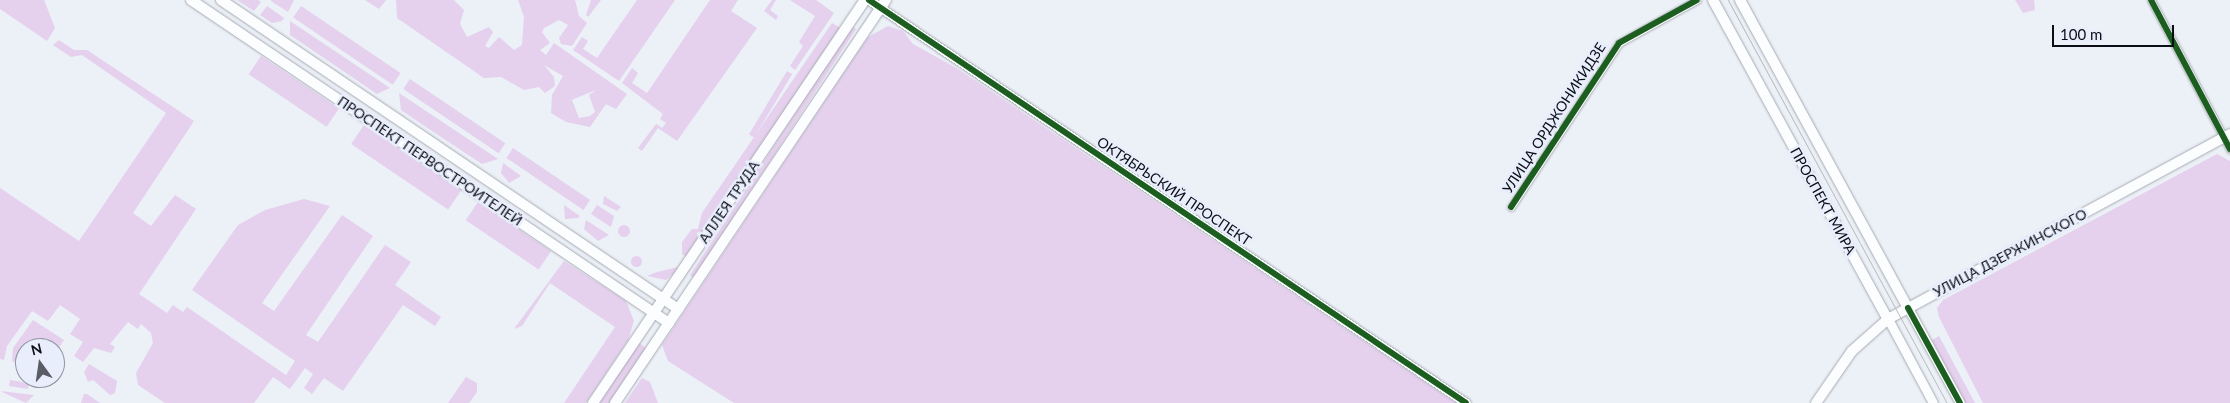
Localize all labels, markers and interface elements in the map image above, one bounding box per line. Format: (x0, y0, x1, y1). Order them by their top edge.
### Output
scale bar (2055, 15, 2178, 47)
text: 100 m (2060, 25, 2102, 43)
street label: УЛИЦА ОРДЖОНИКИДЗЕ (1499, 40, 1609, 196)
street label: ПРОСПЕКТ ПЕРВОСТРОИТЕЛЕЙ (334, 93, 526, 229)
street label: ОКТЯБРЬСКИЙ ПРОСПЕКТ (1094, 133, 1254, 249)
street label: ПРОСПЕКТ МИРА (1787, 145, 1859, 257)
street label: АЛЛЕЯ ТРУДА (695, 158, 763, 246)
street label: УЛИЦА ДЗЕРЖИНСКОГО (1930, 205, 2090, 301)
north arrow (15, 338, 65, 388)
text: N (29, 339, 44, 358)

